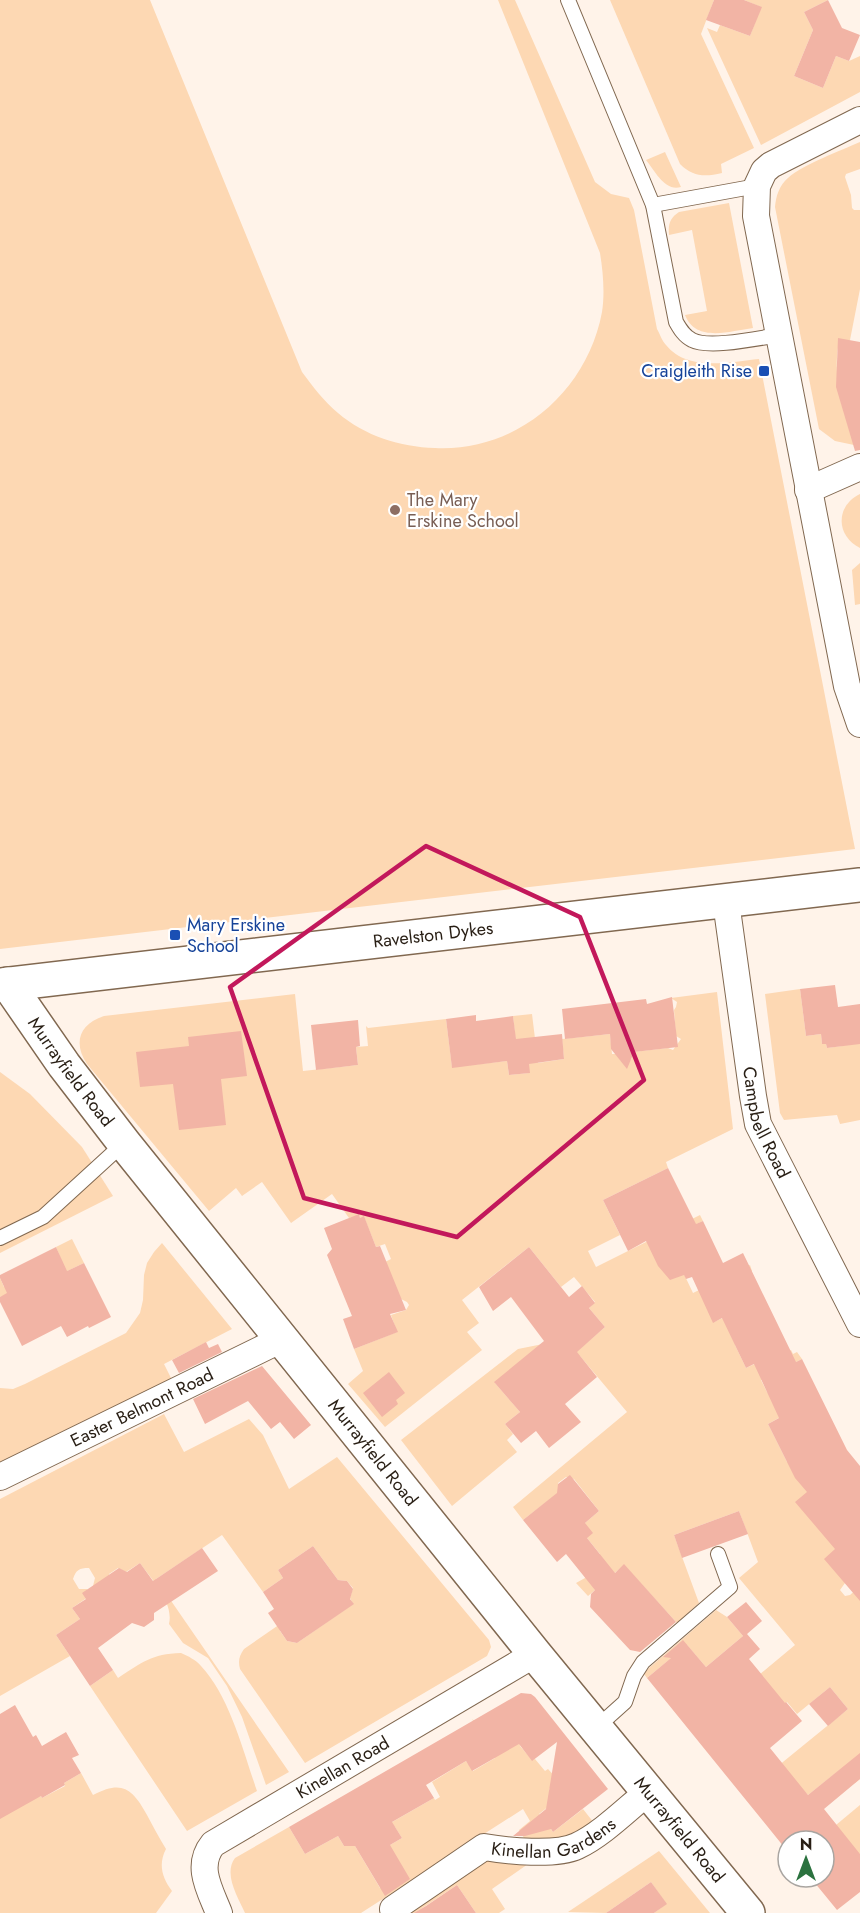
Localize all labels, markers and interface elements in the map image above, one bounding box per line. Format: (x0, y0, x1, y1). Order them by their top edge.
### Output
place label: Craigleith Rise (641, 358, 752, 384)
marker: Craigleith Rise (757, 364, 771, 378)
place label: The Mary Erskine School (407, 487, 519, 534)
marker: The Mary Erskine School (388, 503, 402, 517)
place label: Mary Erskine School (187, 912, 285, 959)
street label: Ravelston Dykes (372, 915, 495, 955)
marker: Mary Erskine School (168, 928, 182, 942)
street label: Murrayfield Road (22, 1012, 120, 1132)
street label: Campbell Road (736, 1065, 797, 1183)
street label: Easter Belmont Road (66, 1361, 218, 1454)
street label: Murrayfield Road (322, 1393, 424, 1512)
street label: Kinellan Road (291, 1730, 394, 1805)
street label: Murrayfield Road (628, 1771, 731, 1888)
street label: Kinellan Gardens (490, 1811, 622, 1865)
north arrow (776, 1829, 836, 1889)
text: N (800, 1833, 812, 1856)

